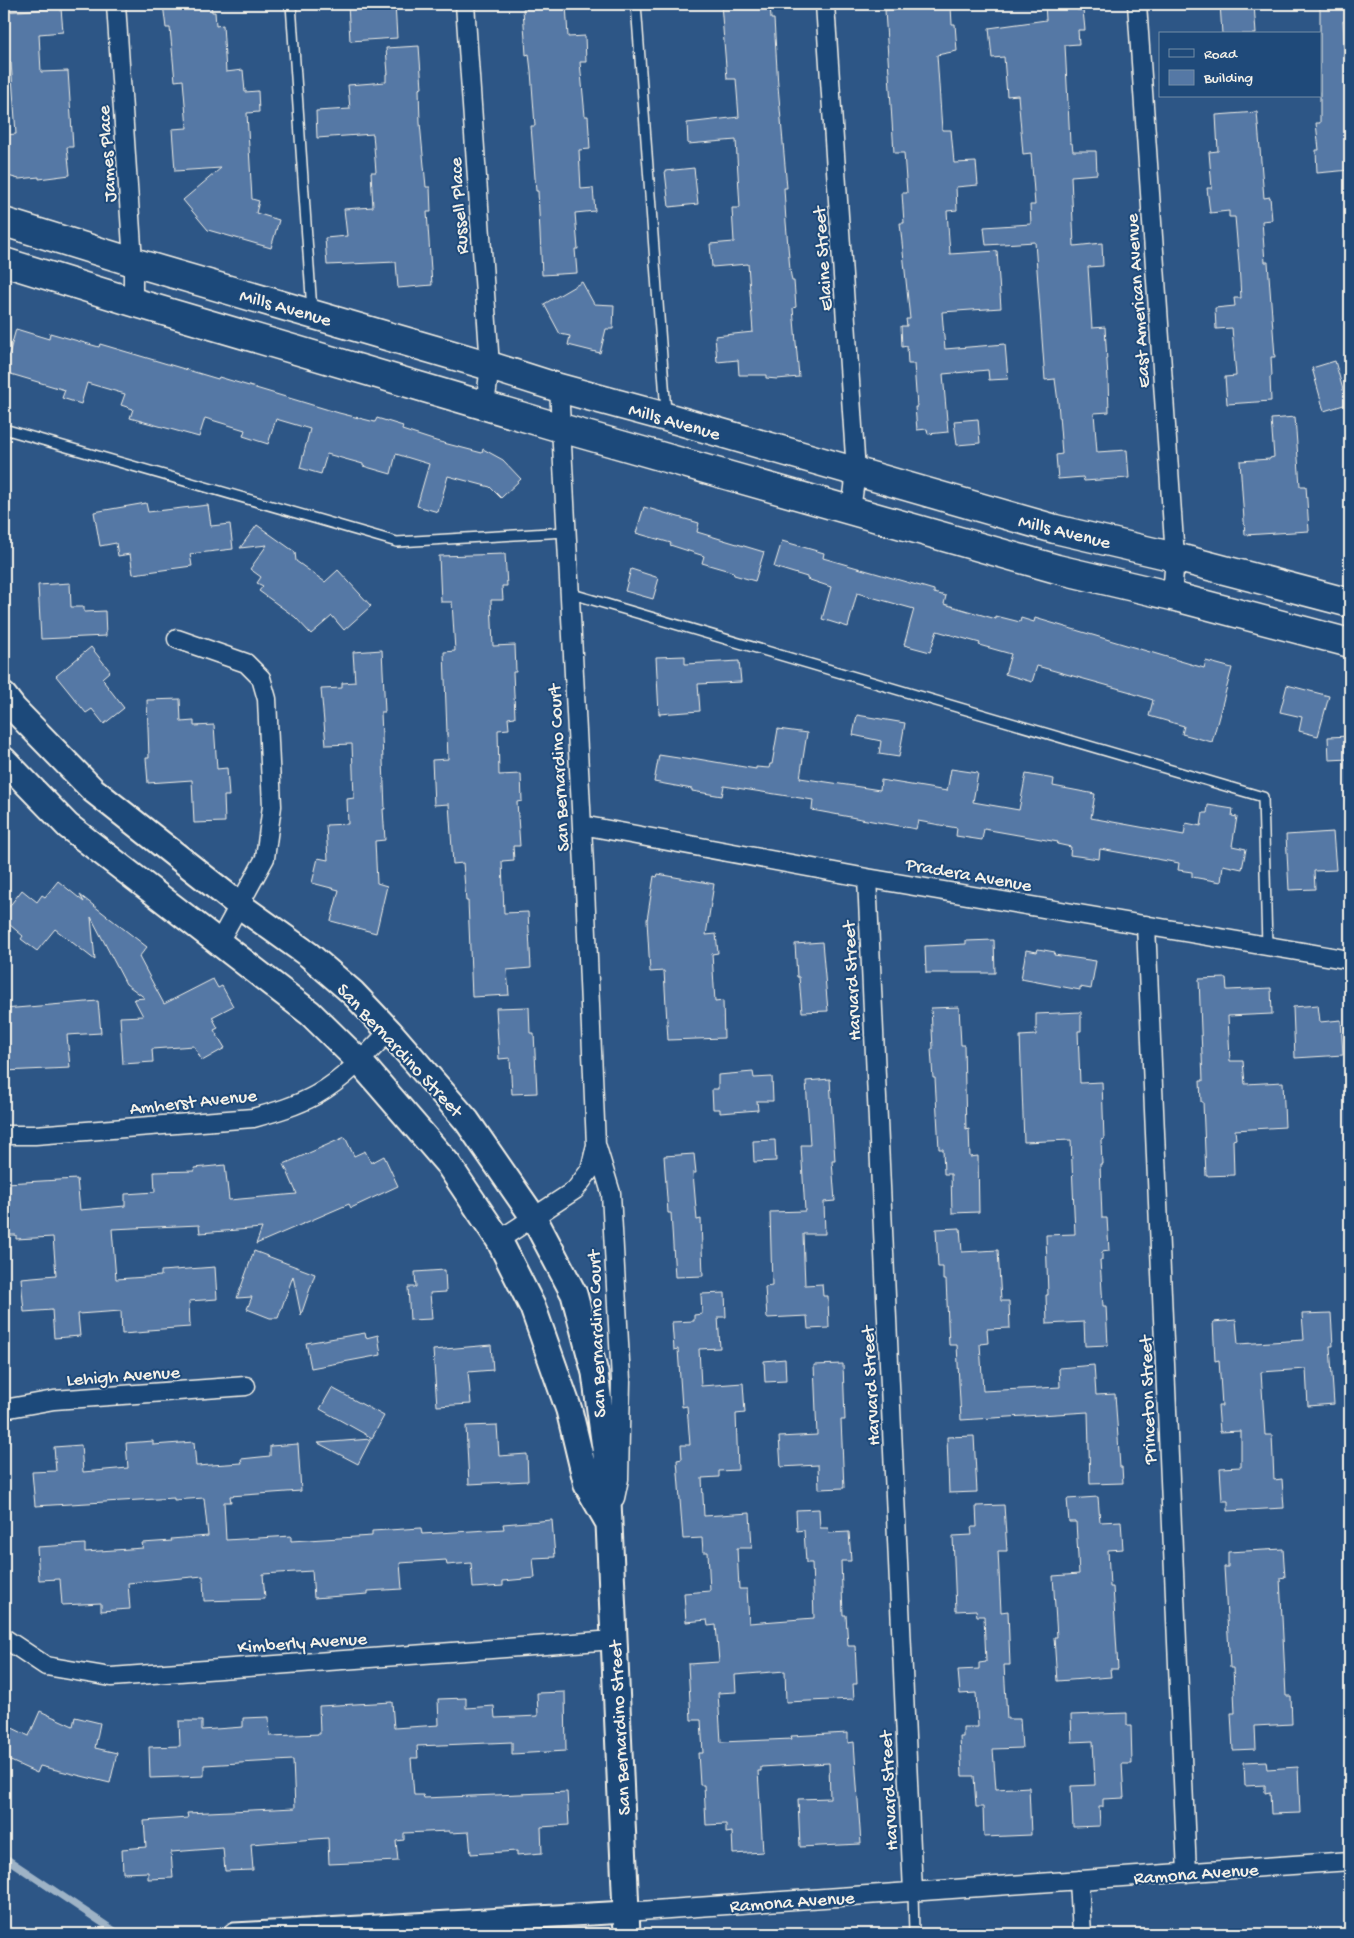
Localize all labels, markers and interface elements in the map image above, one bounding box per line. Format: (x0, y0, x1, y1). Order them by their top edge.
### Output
legend (1159, 32, 1322, 98)
text: Road (1204, 46, 1238, 64)
text: Building (1203, 70, 1253, 88)
street label: James Place (94, 104, 123, 203)
street label: Russell Place (446, 156, 475, 255)
street label: Elaine Street (809, 204, 840, 312)
street label: East American Avenue (1122, 213, 1157, 389)
street label: Mills Avenue (237, 285, 334, 333)
street label: Mills Avenue (626, 399, 723, 447)
street label: Mills Avenue (1016, 511, 1113, 556)
street label: San Bernardino Court (545, 681, 576, 852)
street label: Pradera Avenue (903, 854, 1033, 899)
street label: Harvard Street (839, 918, 868, 1041)
street label: San Bernardino Street (330, 980, 468, 1125)
street label: Amherst Avenue (129, 1085, 258, 1122)
street label: San Bernardino Court (584, 1247, 613, 1418)
street label: Harvard Street (858, 1323, 887, 1446)
street label: Princeton Street (1136, 1333, 1163, 1465)
street label: Lehigh Avenue (66, 1362, 181, 1393)
street label: Kimberly Avenue (237, 1628, 368, 1660)
street label: San Bernardino Street (605, 1638, 638, 1816)
street label: Harvard Street (876, 1728, 905, 1851)
street label: Ramona Avenue (1133, 1860, 1260, 1891)
street label: Ramona Avenue (729, 1888, 856, 1919)

